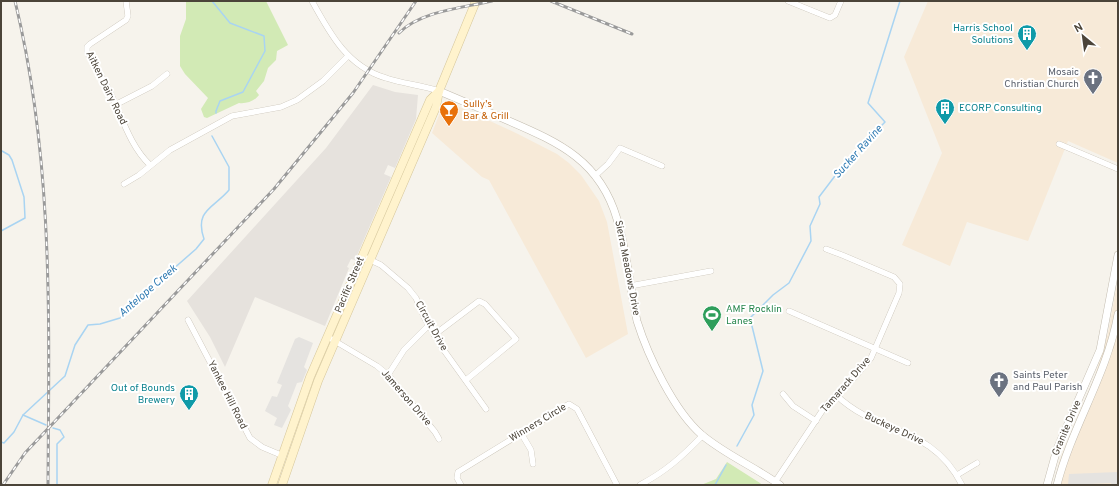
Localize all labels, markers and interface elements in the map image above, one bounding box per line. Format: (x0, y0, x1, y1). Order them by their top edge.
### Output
north arrow (1063, 16, 1103, 56)
text: N (1072, 20, 1085, 36)
place label: Harris School Solutions (953, 22, 1013, 47)
building icon: Harris School Solutions (1016, 23, 1038, 51)
street label: Aitken Dairy Road (82, 49, 130, 127)
place label: Mosaic Christian Church (1004, 66, 1079, 91)
church icon: Mosaic Christian Church (1082, 67, 1104, 95)
building icon: ECORP Consulting (934, 97, 956, 125)
place label: Sully's Bar & Grill (463, 98, 509, 123)
bar icon: Sully's Bar & Grill (438, 99, 460, 127)
place label: ECORP Consulting (959, 102, 1042, 115)
water label: Sucker Ravine (830, 122, 886, 182)
street label: Sierra Meadows Drive (611, 219, 643, 317)
street label: Pacific Street (332, 255, 368, 315)
water label: Antelope Creek (116, 261, 180, 320)
street label: Circuit Drive (412, 299, 450, 353)
place label: AMF Rocklin Lanes (726, 303, 782, 328)
sports icon: AMF Rocklin Lanes (701, 304, 723, 332)
street label: Tamarack Drive (818, 354, 874, 416)
street label: Yankee Hill Road (204, 358, 250, 432)
street label: Jamerson Drive (378, 367, 434, 429)
place label: Saints Peter and Paul Parish (1013, 369, 1082, 394)
church icon: Saints Peter and Paul Parish (988, 370, 1010, 398)
place label: Out of Bounds Brewery (111, 382, 175, 407)
building icon: Out of Bounds Brewery (178, 383, 200, 411)
street label: Granite Drive (1049, 398, 1085, 458)
street label: Winners Circle (507, 401, 569, 445)
street label: Buckeye Drive (862, 410, 926, 448)

